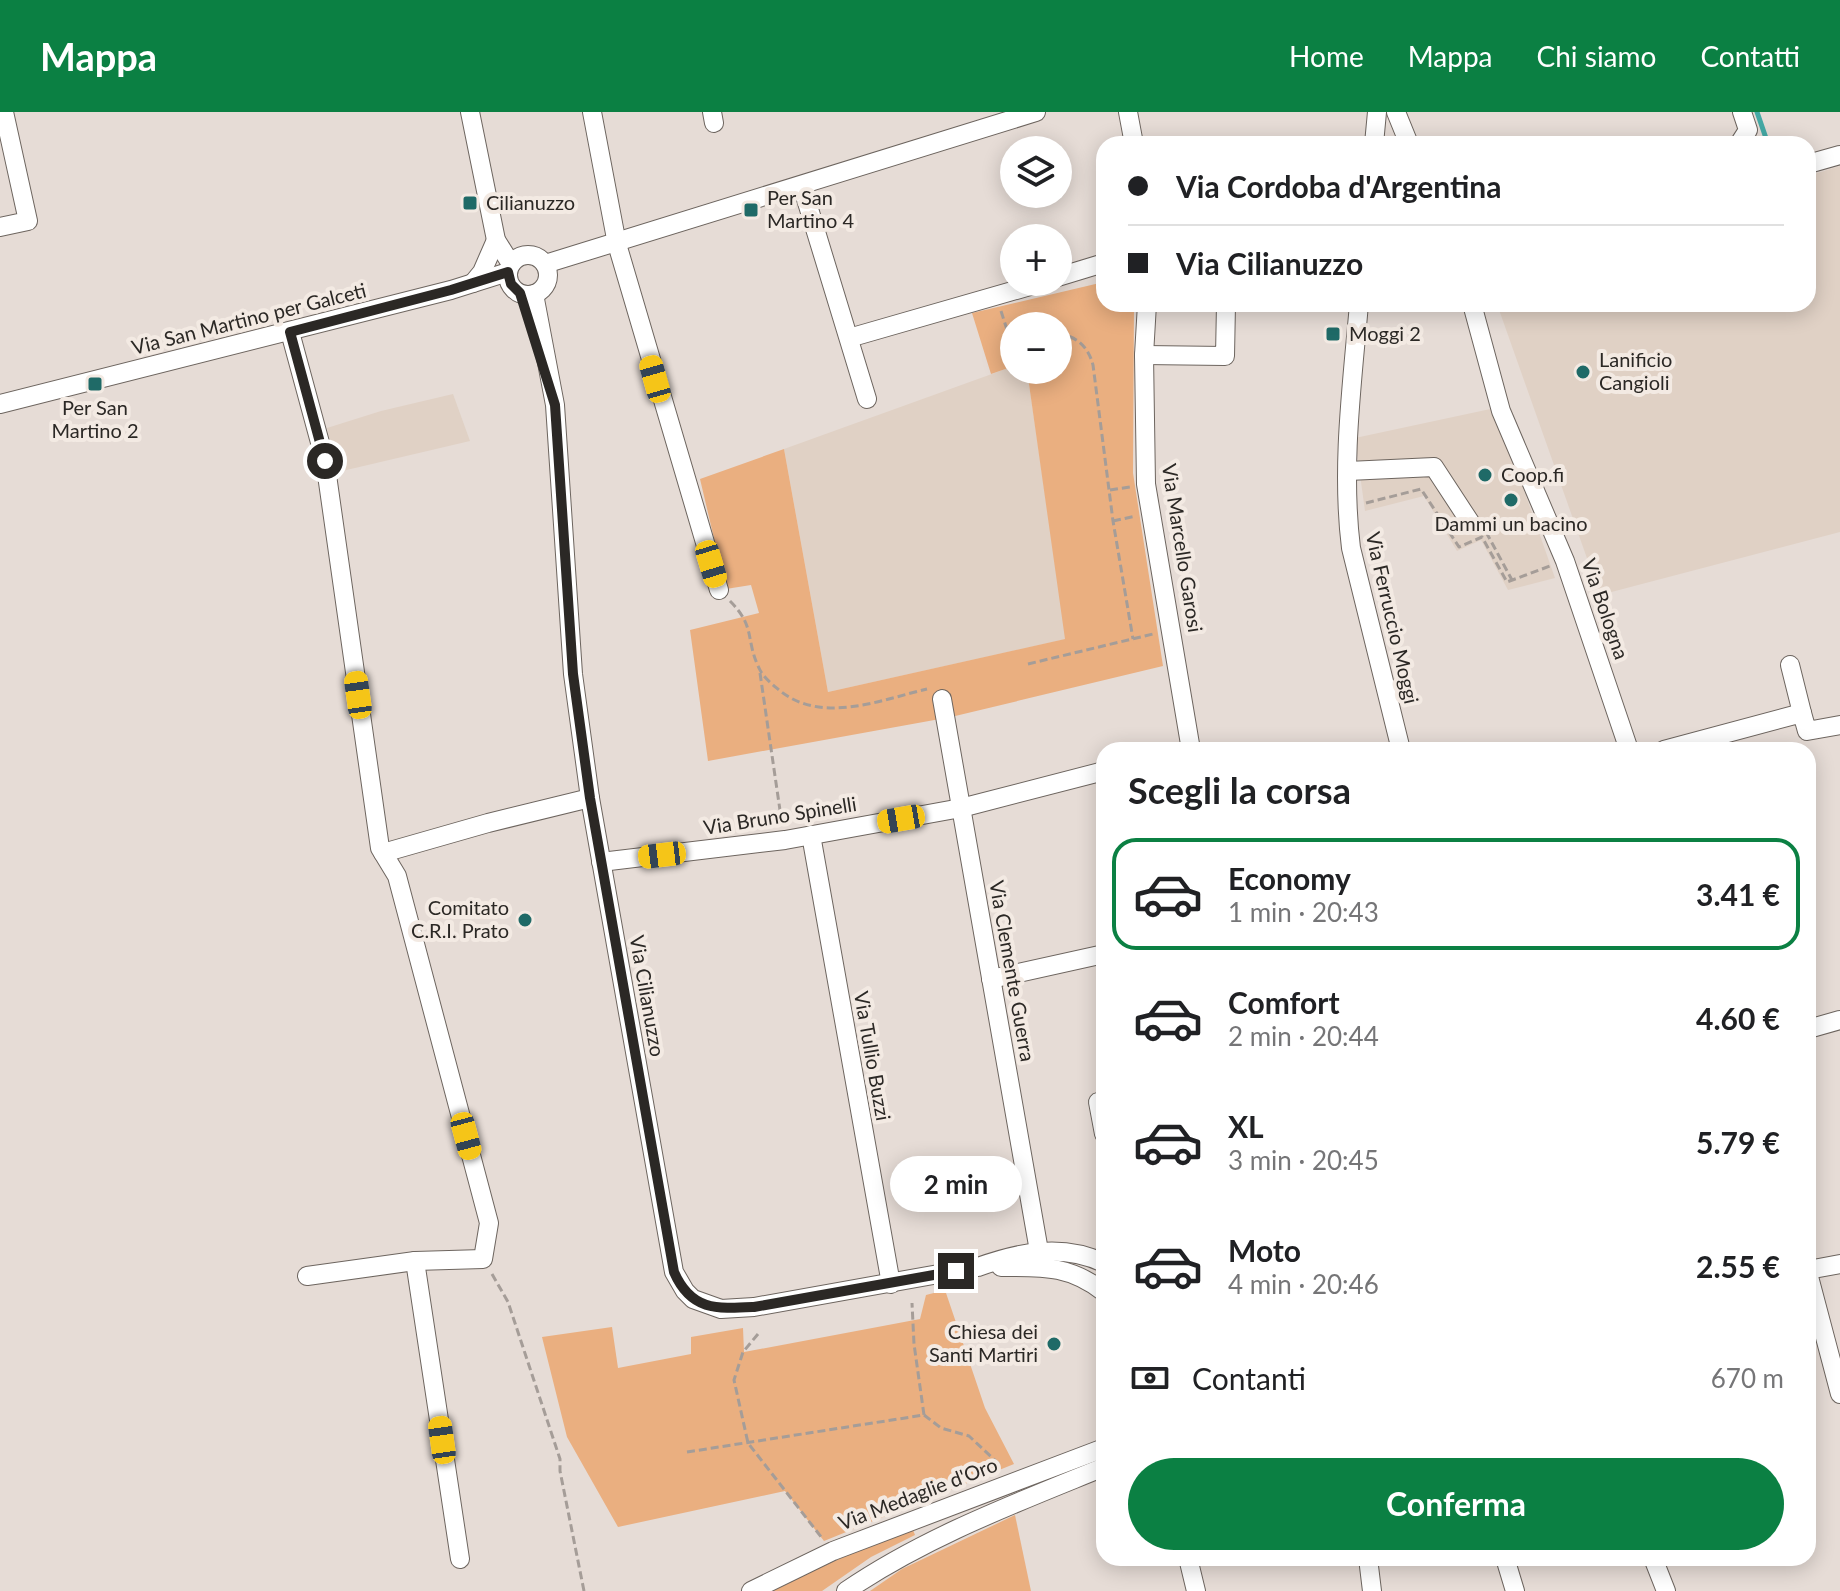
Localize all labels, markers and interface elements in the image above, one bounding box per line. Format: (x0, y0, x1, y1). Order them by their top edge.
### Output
text: Mappa (40, 33, 157, 79)
text: Home (1289, 39, 1364, 73)
text: Mappa (1408, 39, 1493, 73)
text: Chi siamo (1537, 39, 1656, 73)
text: Contatti (1700, 39, 1800, 73)
map controls (1000, 136, 1072, 384)
button: layers (1000, 136, 1072, 208)
text: Via Cordoba d'Argentina (1176, 168, 1502, 204)
place label: Per San Martino 4 (767, 185, 854, 232)
place label: Cilianuzzo (486, 190, 575, 214)
marker: Cilianuzzo (461, 194, 479, 212)
marker: Per San Martino 4 (742, 201, 760, 219)
button: + (1000, 224, 1072, 296)
text: Via Cilianuzzo (1176, 245, 1363, 281)
street label: Via San Martino per Galceti (129, 277, 369, 359)
button: − (1000, 312, 1072, 384)
place label: Moggi 2 (1349, 321, 1421, 345)
marker: Moggi 2 (1324, 325, 1342, 343)
place label: Lanificio Cangioli (1599, 347, 1672, 394)
car (637, 353, 673, 405)
marker: Lanificio Cangioli (1574, 363, 1592, 381)
marker: Per San Martino 2 (86, 375, 104, 393)
place label: Per San Martino 2 (51, 395, 139, 442)
route start (307, 443, 343, 479)
street label: Via Marcello Garosi (1158, 462, 1208, 634)
place label: Coop.fi (1501, 462, 1564, 486)
marker: Coop.fi (1476, 466, 1494, 484)
marker: Dammi un bacino (1502, 491, 1520, 509)
place label: Dammi un bacino (1434, 511, 1588, 535)
street label: Via Ferruccio Moggi (1362, 530, 1424, 706)
car (693, 538, 729, 590)
street label: Via Bologna (1578, 555, 1634, 662)
car (343, 670, 373, 720)
text: Scegli la corsa (1128, 768, 1351, 812)
street label: Via Bruno Spinelli (702, 791, 858, 839)
car (875, 803, 927, 835)
car (637, 840, 687, 870)
icon: car (1132, 858, 1204, 930)
text: Economy (1228, 860, 1351, 896)
text: 3.41 € (1696, 876, 1780, 912)
street label: Via Clemente Guerra (985, 878, 1041, 1063)
place label: Comitato C.R.I. Prato (411, 895, 509, 942)
text: 1 min · 20:43 (1228, 896, 1379, 928)
marker: Comitato C.R.I. Prato (516, 911, 534, 929)
street label: Via Cilianuzzo (626, 933, 670, 1058)
icon: car (1132, 982, 1204, 1054)
text: Comfort (1228, 984, 1340, 1020)
street label: Via Tullio Buzzi (850, 989, 896, 1122)
text: 4.60 € (1696, 1000, 1780, 1036)
text: 2 min · 20:44 (1228, 1020, 1379, 1052)
icon: car (1132, 1106, 1204, 1178)
text: XL (1228, 1108, 1264, 1144)
car (448, 1110, 484, 1162)
text: 5.79 € (1696, 1124, 1780, 1160)
text: 3 min · 20:45 (1228, 1144, 1379, 1176)
callout: 2 min (890, 1155, 1022, 1211)
text: 2 min (924, 1168, 988, 1200)
icon: car (1132, 1230, 1204, 1302)
text: Moto (1228, 1232, 1301, 1268)
text: 2.55 € (1696, 1248, 1780, 1284)
route end (938, 1253, 974, 1289)
text: 4 min · 20:46 (1228, 1268, 1379, 1300)
place label: Chiesa dei Santi Martiri (929, 1319, 1038, 1366)
marker: Chiesa dei Santi Martiri (1045, 1335, 1063, 1353)
icon: cash (1128, 1356, 1172, 1400)
text: Contanti (1192, 1360, 1306, 1396)
text: 670 m (1711, 1362, 1784, 1394)
car (427, 1415, 457, 1465)
street label: Via Medaglie d'Oro (835, 1452, 1000, 1534)
button: Conferma (1128, 1458, 1784, 1550)

